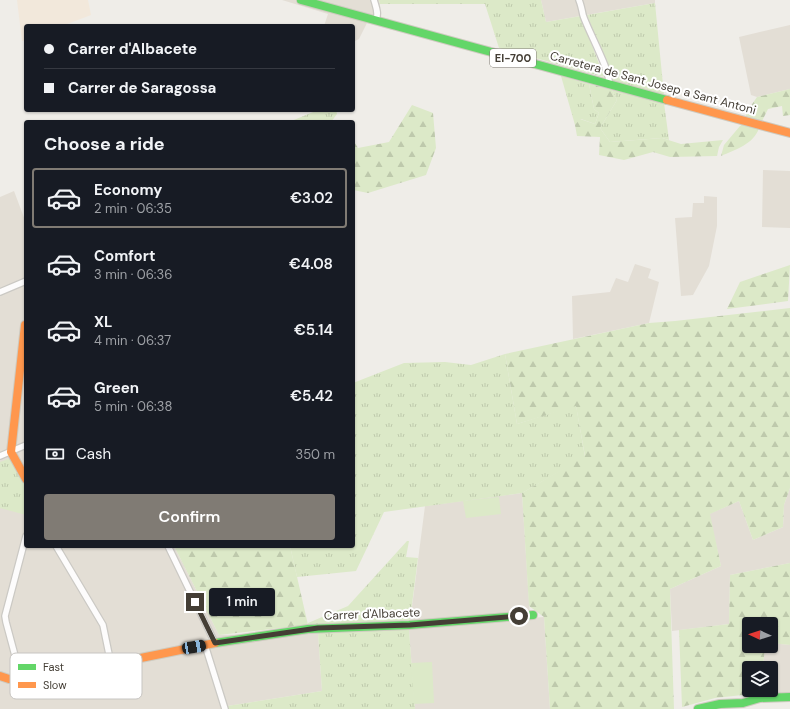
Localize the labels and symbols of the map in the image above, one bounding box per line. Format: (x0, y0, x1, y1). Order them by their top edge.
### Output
street label: Carretera de Sant Josep a Sant Antoni (548, 48, 758, 118)
road number: EI-700 (490, 49, 536, 67)
callout: 1 min (209, 588, 275, 616)
route end (186, 593, 204, 611)
street label: Carrer d'Albacete (324, 604, 421, 624)
route start (510, 607, 528, 625)
north arrow (742, 617, 778, 653)
car (181, 639, 207, 655)
legend (10, 653, 142, 699)
text: Fast (43, 660, 64, 674)
text: Slow (43, 678, 67, 692)

